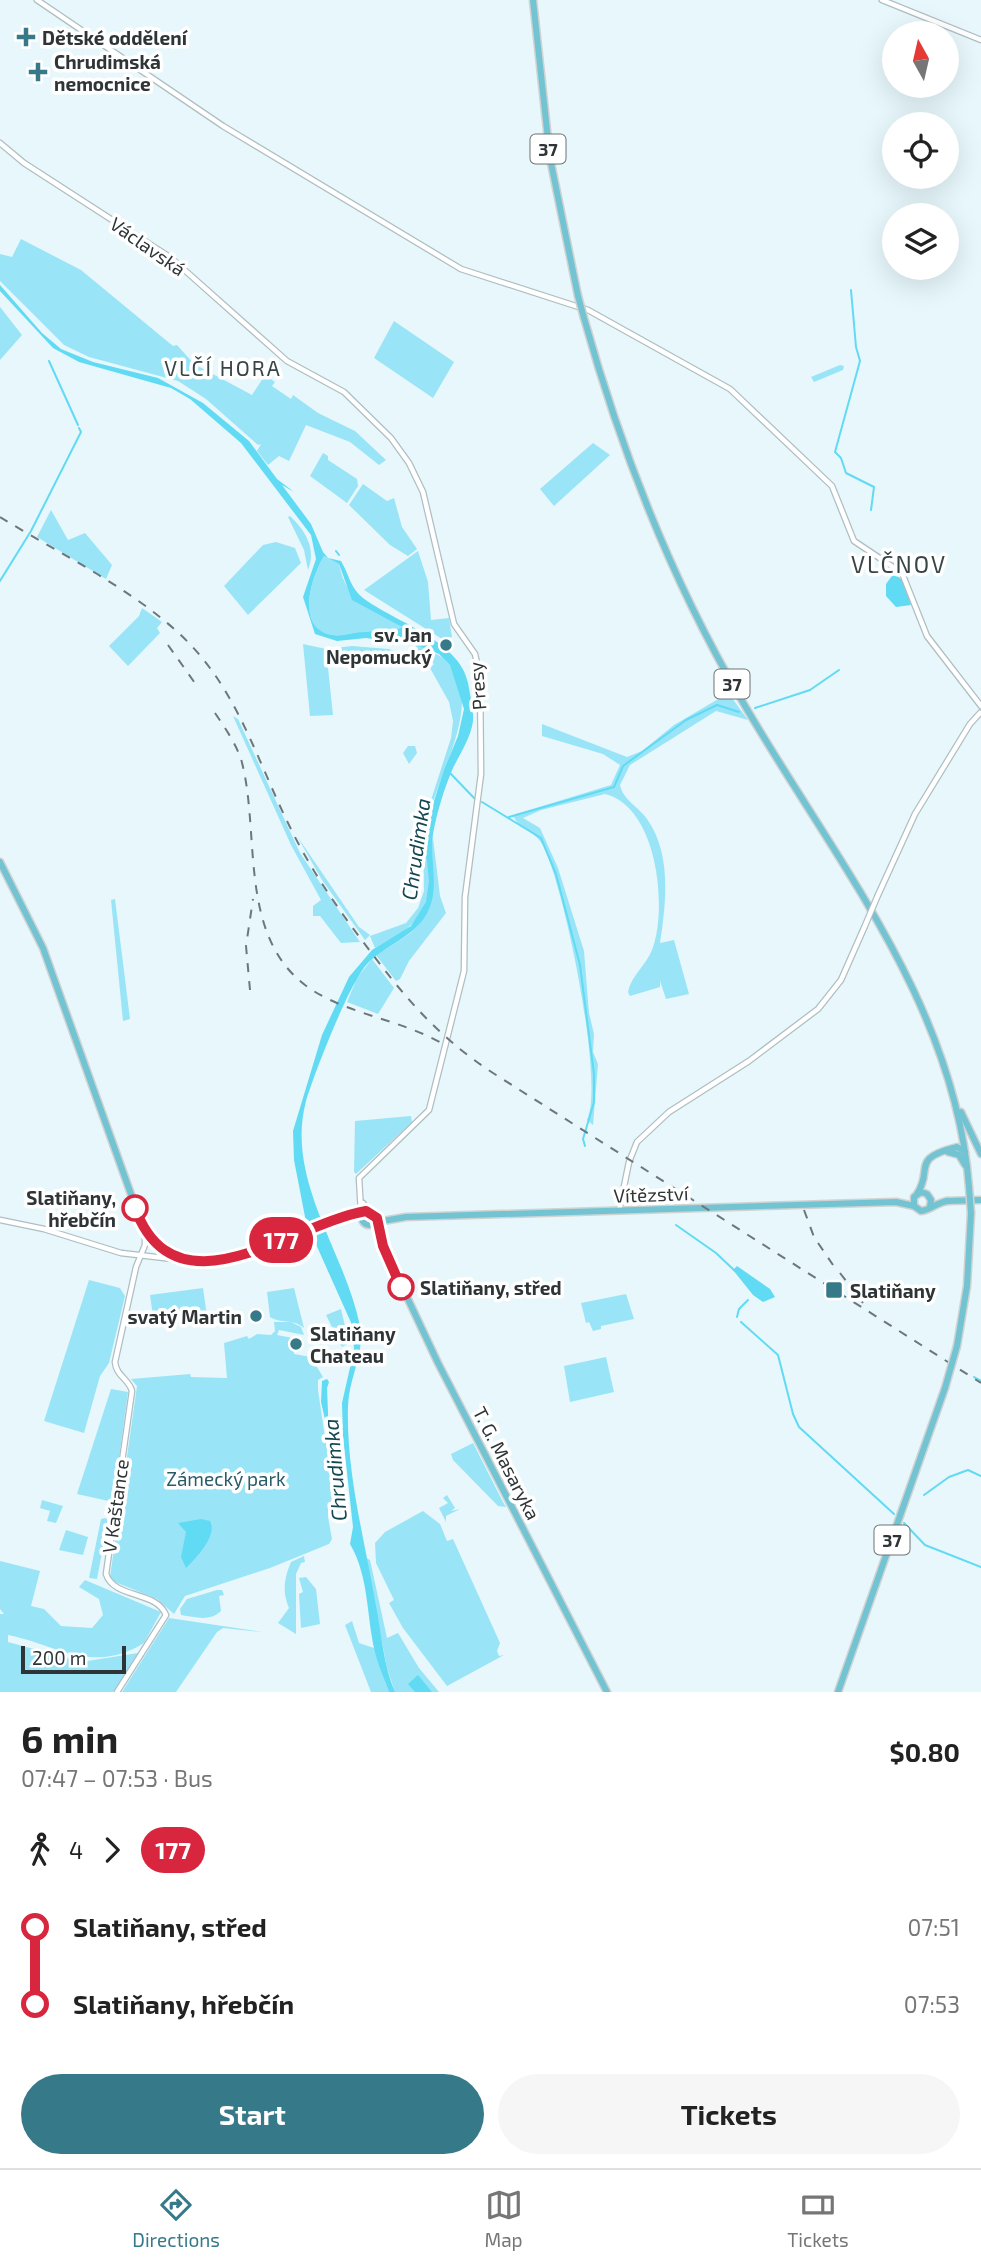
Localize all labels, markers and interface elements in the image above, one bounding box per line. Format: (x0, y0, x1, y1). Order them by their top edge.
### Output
north arrow (882, 21, 959, 98)
map controls (882, 21, 959, 280)
place label: Dětské oddělení (42, 26, 189, 49)
marker: Dětské oddělení (16, 27, 36, 47)
place label: Chrudimská nemocnice (54, 50, 161, 95)
marker: Chrudimská nemocnice (28, 62, 48, 82)
button: locate (882, 112, 959, 189)
road number: 37 (530, 134, 566, 164)
button: layers (882, 203, 959, 280)
street label: Václavská (106, 212, 190, 280)
district label: VLČÍ HORA (164, 355, 282, 380)
district label: VLČNOV (851, 550, 947, 578)
place label: sv. Jan Nepomucký (326, 623, 432, 669)
marker: sv. Jan Nepomucký (438, 637, 454, 653)
street label: Presy (463, 661, 491, 711)
road number: 37 (714, 670, 750, 698)
water label: Chrudimka (395, 796, 435, 902)
street label: Vítězství (613, 1181, 690, 1207)
place label: Slatiňany, hřebčín (26, 1186, 116, 1231)
marker: Slatiňany, hřebčín (122, 1195, 148, 1221)
line badge: 177 (241, 1217, 321, 1263)
text: 177 (263, 1225, 299, 1254)
marker: Slatiňany, střed (388, 1274, 414, 1300)
place label: Slatiňany, střed (420, 1276, 562, 1300)
place label: Slatiňany (850, 1279, 936, 1303)
marker: Slatiňany (824, 1280, 844, 1300)
place label: svatý Martin (128, 1305, 242, 1329)
marker: svatý Martin (248, 1308, 264, 1324)
place label: Slatiňany Chateau (310, 1322, 396, 1367)
marker: Slatiňany Chateau (288, 1336, 304, 1352)
street label: T. G. Masaryka (469, 1403, 545, 1523)
water label: Chrudimka (317, 1418, 351, 1522)
street label: V Kaštance (97, 1458, 133, 1554)
park label: Zámecký park (166, 1467, 286, 1490)
road number: 37 (874, 1526, 910, 1554)
scale bar (21, 1643, 126, 1675)
text: 200 m (32, 1646, 86, 1669)
text: 6 min (21, 1715, 118, 1761)
text: $0.80 (890, 1736, 960, 1767)
text: 07:47 – 07:53 · Bus (21, 1764, 213, 1792)
icon: walk (21, 1831, 59, 1869)
icon: forward (93, 1831, 131, 1869)
text: 177 (155, 1835, 191, 1864)
text: 4 (69, 1836, 83, 1864)
text: Slatiňany, střed (73, 1911, 267, 1942)
text: 07:51 (907, 1913, 960, 1941)
text: Slatiňany, hřebčín (73, 1988, 294, 2019)
text: 07:53 (904, 1990, 960, 2018)
button: Start (21, 2074, 484, 2154)
button: Tickets (498, 2074, 960, 2154)
tab: Directions (132, 2186, 220, 2251)
tab: Map (484, 2186, 523, 2251)
tab: Tickets (787, 2186, 849, 2251)

